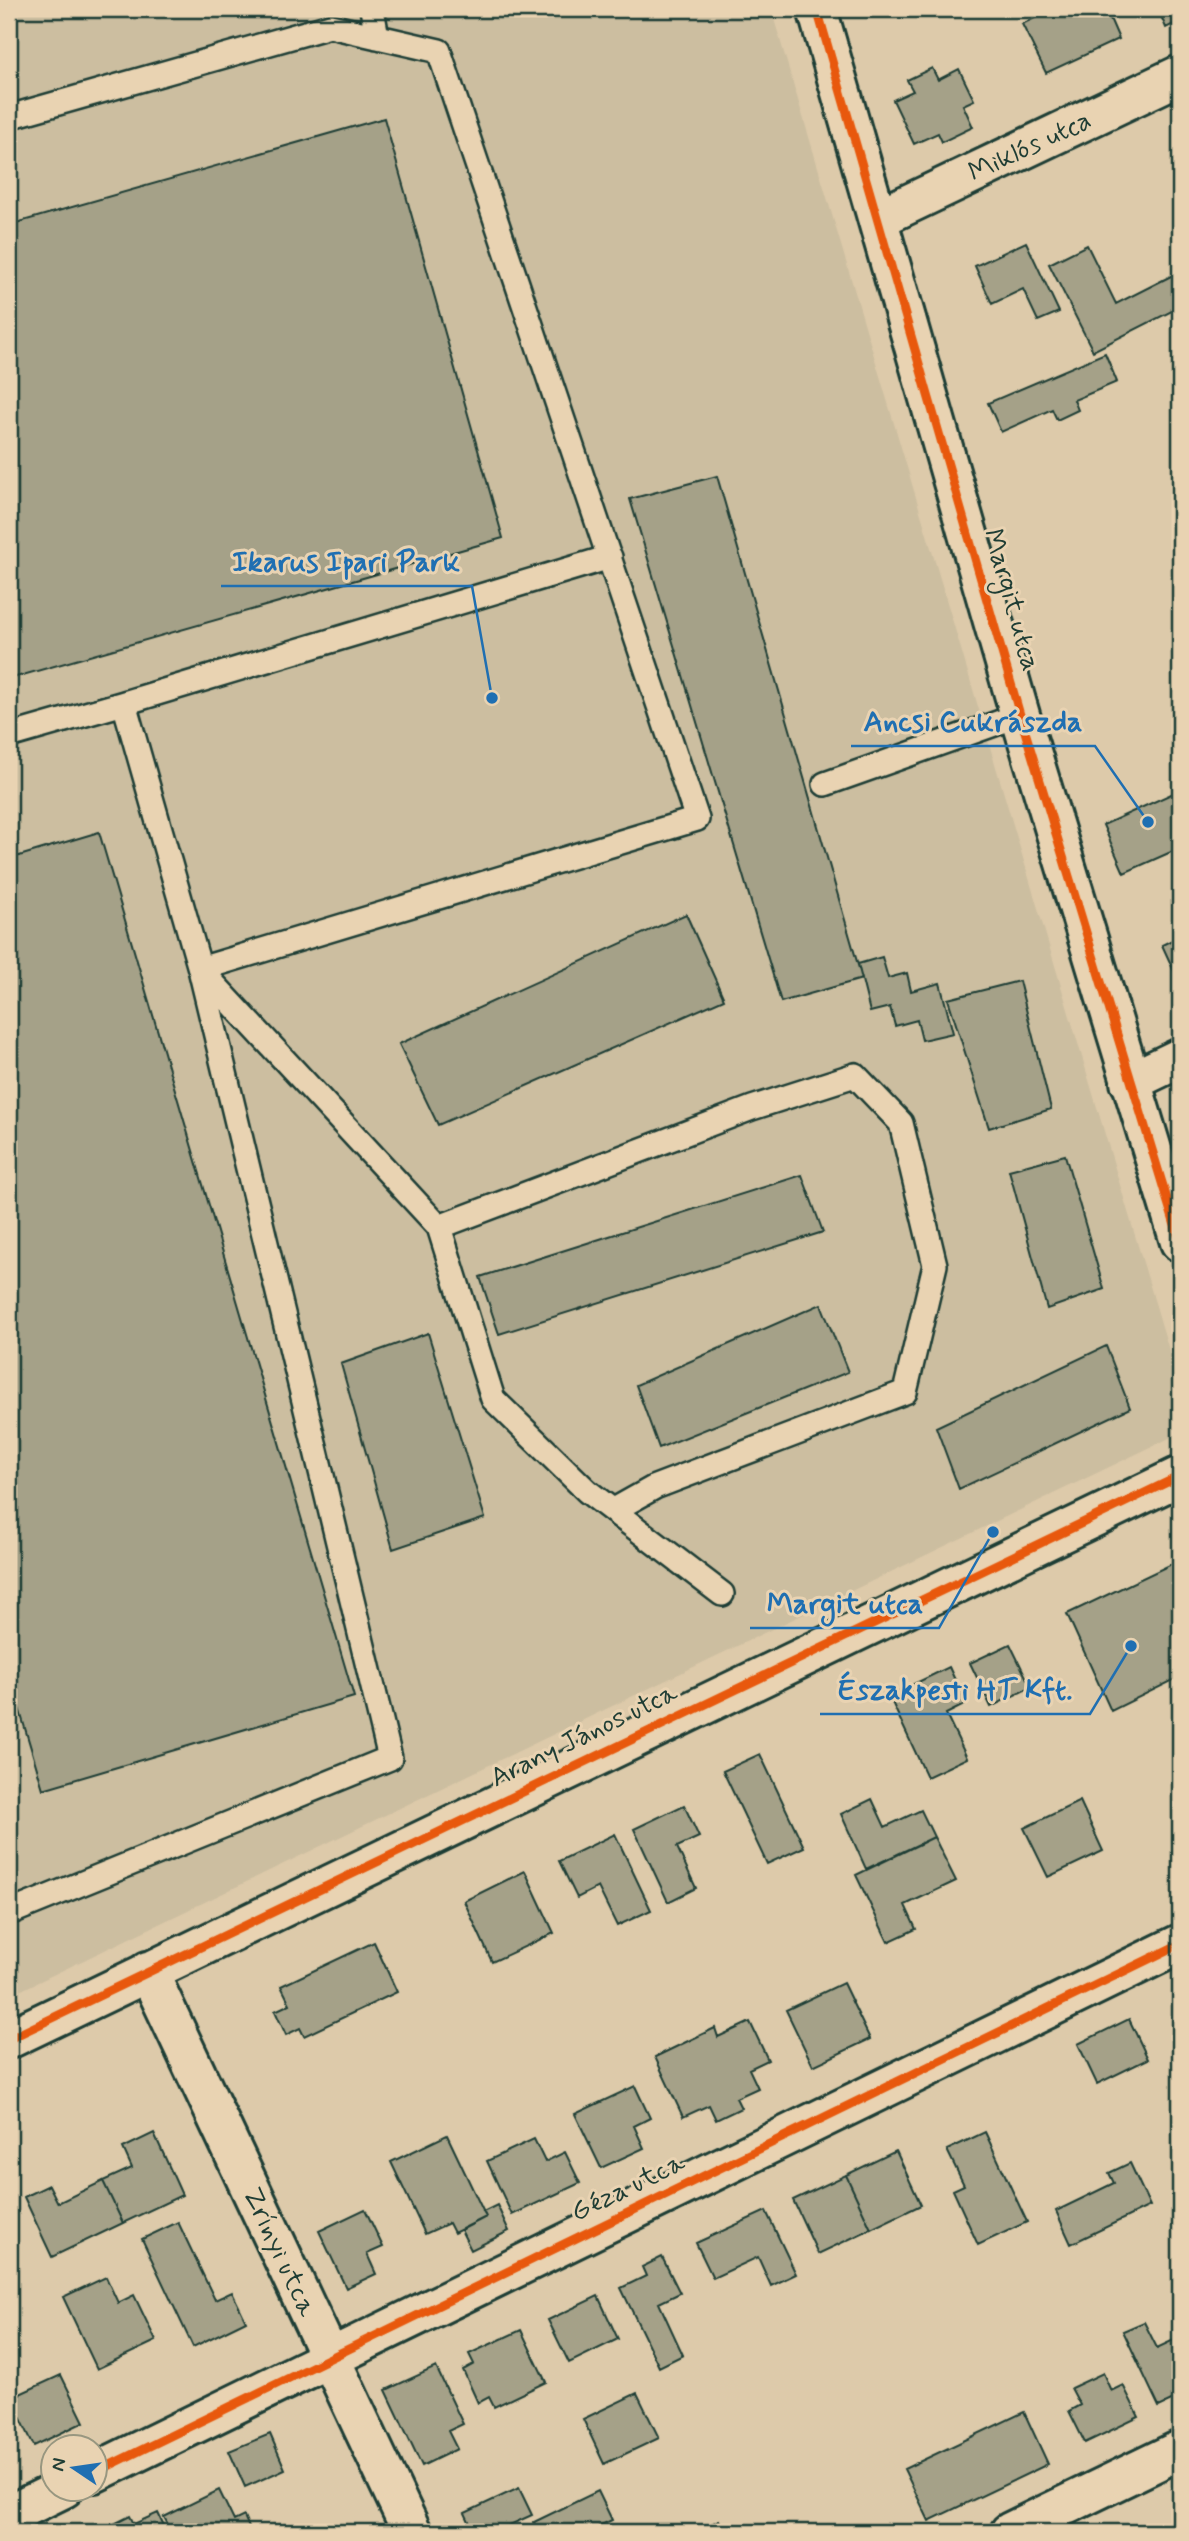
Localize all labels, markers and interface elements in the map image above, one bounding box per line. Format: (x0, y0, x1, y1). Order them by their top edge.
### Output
street label: Miklós utca (962, 102, 1098, 192)
street label: Margit utca (971, 525, 1049, 676)
callout: Ikarus Ipari Park (221, 535, 472, 586)
text: Ikarus Ipari Park (232, 543, 460, 582)
callout: Ancsi Cukrászda (851, 695, 1095, 746)
text: Ancsi Cukrászda (864, 703, 1082, 742)
callout: Margit utca (750, 1577, 939, 1628)
text: Margit utca (767, 1585, 923, 1627)
callout: Északpesti HT Kft. (820, 1663, 1090, 1714)
text: Északpesti HT Kft. (837, 1671, 1073, 1710)
street label: Arany János utca (484, 1675, 684, 1797)
street label: Géza utca (565, 2144, 691, 2231)
street label: Zrínyi utca (233, 2181, 325, 2323)
north arrow (38, 2432, 108, 2502)
text: N (45, 2456, 73, 2473)

